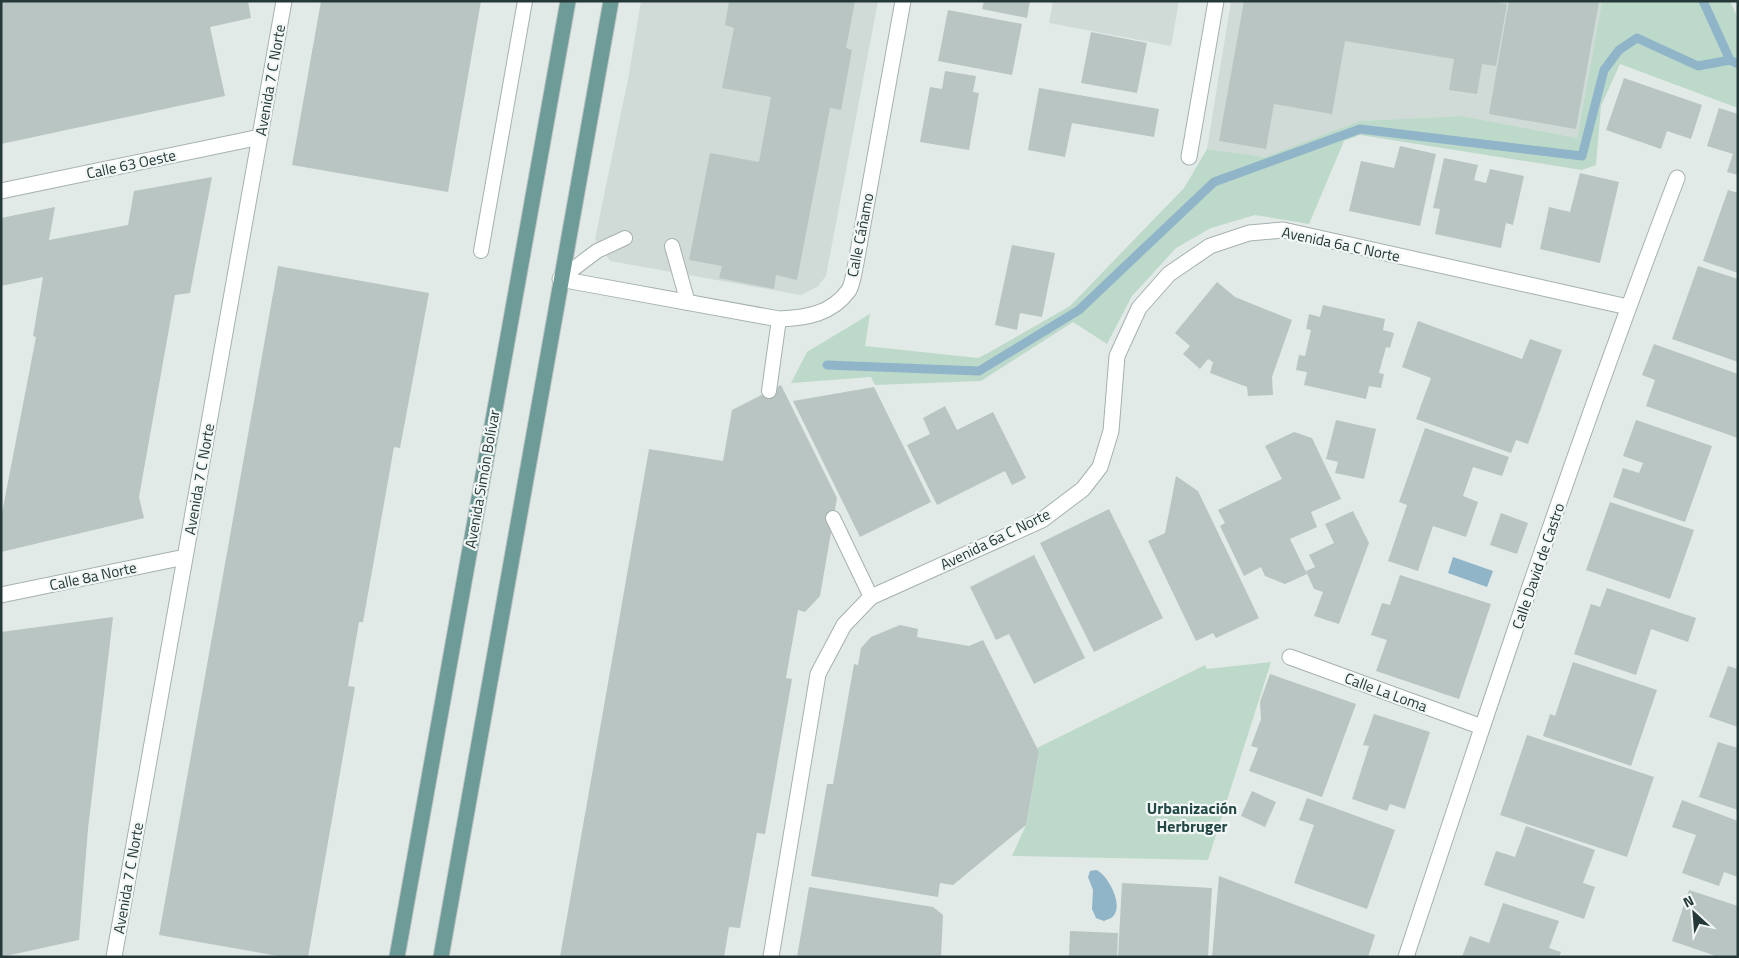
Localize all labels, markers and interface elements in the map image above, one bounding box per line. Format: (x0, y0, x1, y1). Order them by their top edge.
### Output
street label: Avenida 7 C Norte (249, 23, 291, 137)
street label: Calle 63 Oeste (84, 143, 178, 185)
street label: Calle Cáñamo (841, 191, 879, 279)
street label: Avenida 6a C Norte (1280, 220, 1402, 268)
street label: Avenida Simón Bolívar (458, 408, 506, 550)
street label: Avenida 7 C Norte (178, 422, 220, 536)
street label: Calle David de Castro (1506, 500, 1570, 632)
street label: Avenida 6a C Norte (936, 502, 1054, 576)
street label: Calle 8a Norte (47, 556, 139, 596)
street label: Calle La Loma (1341, 666, 1431, 718)
district label: Urbanización Herbruger (1147, 796, 1237, 838)
street label: Avenida 7 C Norte (107, 821, 149, 935)
north arrow (1669, 888, 1719, 938)
text: N (1679, 889, 1697, 912)

